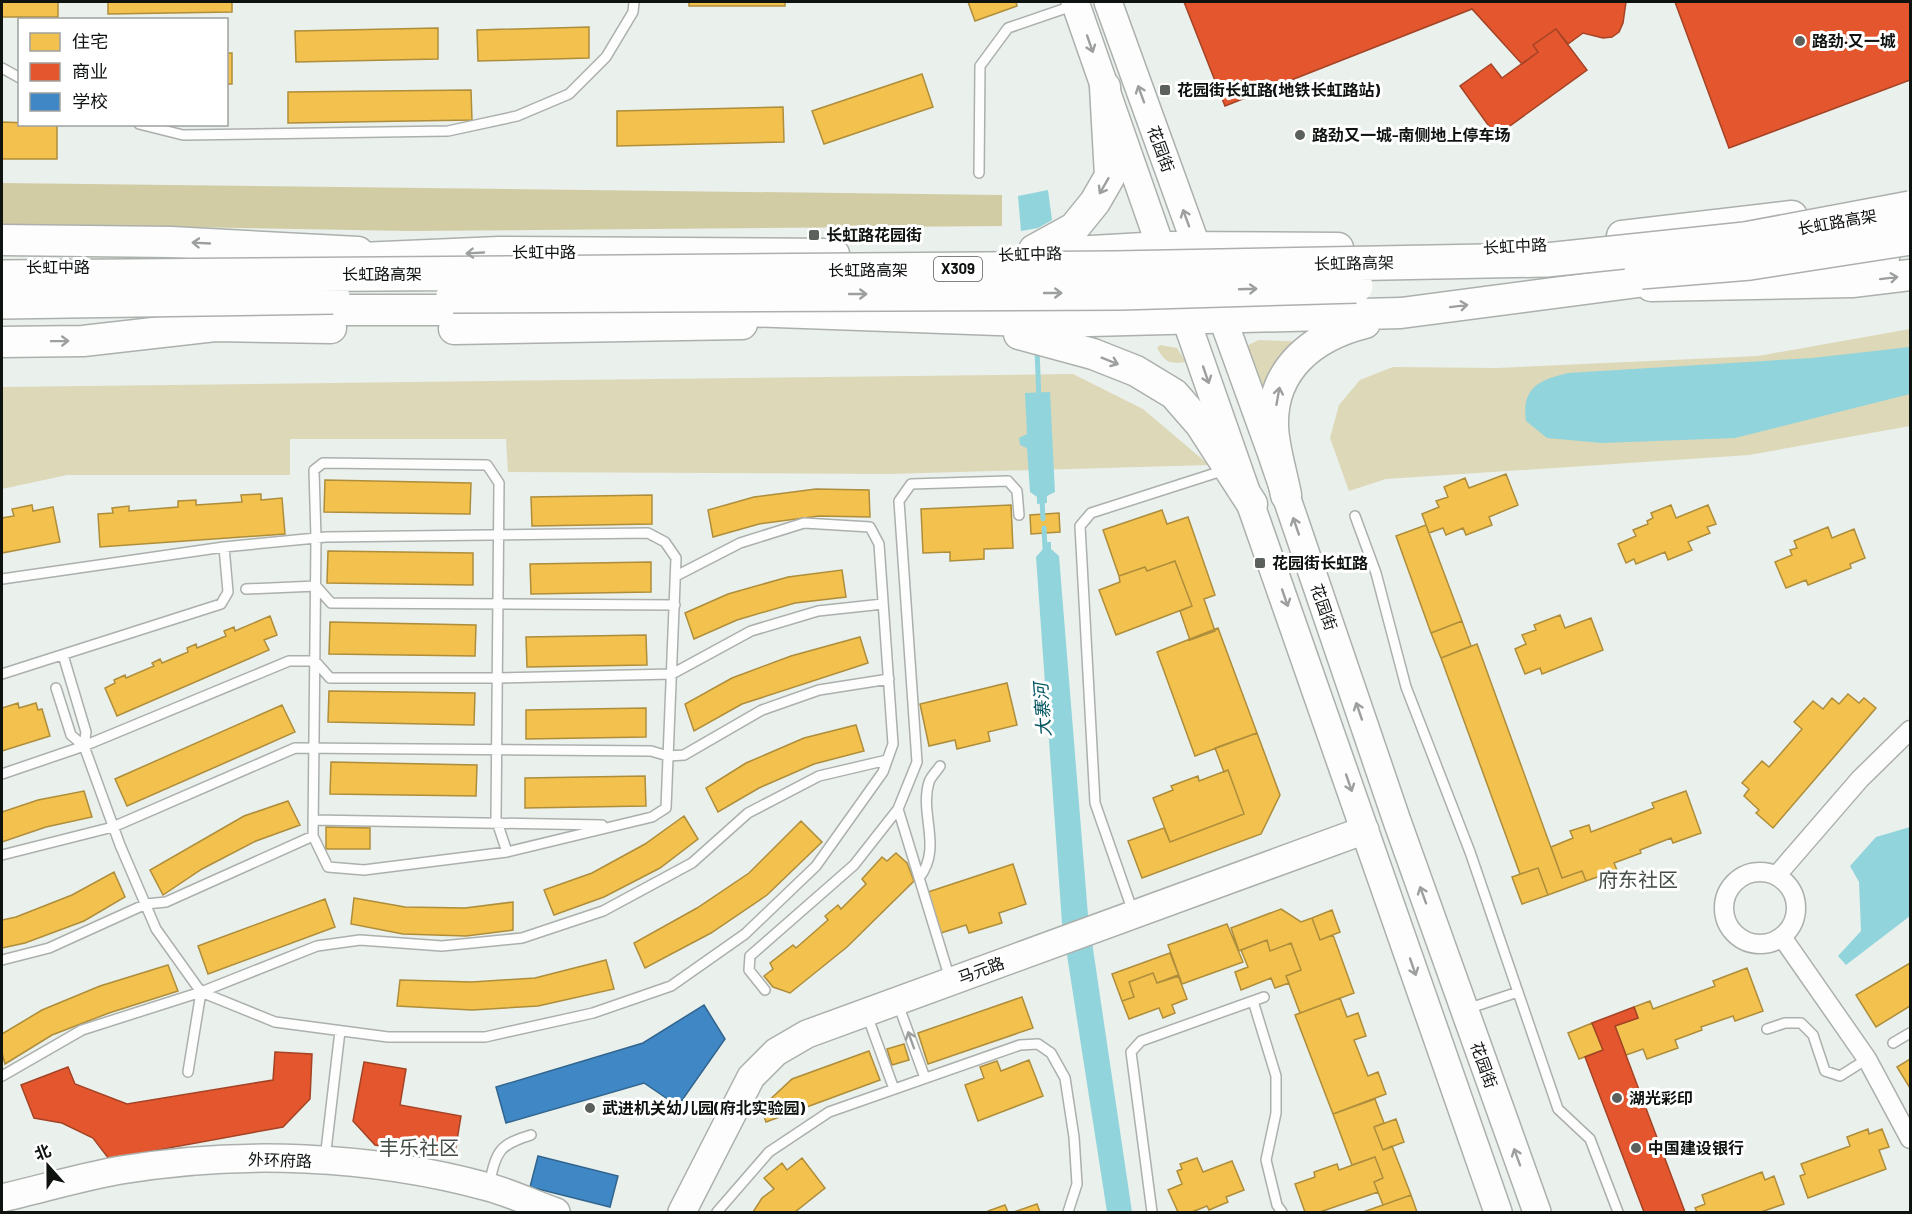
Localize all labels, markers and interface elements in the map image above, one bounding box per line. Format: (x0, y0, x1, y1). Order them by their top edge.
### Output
legend (18, 18, 228, 126)
text: 住宅 (72, 30, 108, 52)
place label: 路劲·又一城 (1812, 31, 1896, 50)
one-way arrow (1086, 34, 1097, 53)
marker: 路劲·又一城 (1793, 34, 1807, 48)
text: 商业 (72, 60, 108, 82)
place label: 花园街长虹路(地铁长虹路站) (1177, 80, 1381, 99)
marker: 花园街长虹路(地铁长虹路站) (1158, 83, 1172, 97)
one-way arrow (1135, 85, 1146, 104)
text: 学校 (72, 90, 108, 112)
street label: 花园街 (1144, 123, 1179, 175)
place label: 路劲又一城-南侧地上停车场 (1312, 125, 1511, 144)
marker: 路劲又一城-南侧地上停车场 (1293, 128, 1307, 142)
one-way arrow (1098, 177, 1110, 194)
street label: 长虹路高架 (1796, 205, 1878, 238)
one-way arrow (1180, 209, 1191, 228)
place label: 长虹路花园街 (826, 225, 922, 244)
marker: 长虹路花园街 (807, 228, 821, 242)
street label: 长虹中路 (1483, 234, 1547, 257)
one-way arrow (191, 238, 211, 249)
street label: 长虹中路 (512, 242, 576, 261)
street label: 长虹中路 (998, 243, 1062, 264)
one-way arrow (465, 247, 485, 258)
street label: 长虹路高架 (1314, 252, 1394, 273)
street label: 长虹中路 (26, 257, 90, 276)
road number: X309 (934, 257, 982, 281)
street label: 长虹路高架 (828, 260, 908, 279)
street label: 长虹路高架 (342, 264, 422, 283)
one-way arrow (1878, 272, 1898, 283)
one-way arrow (1237, 283, 1257, 295)
one-way arrow (1042, 287, 1062, 299)
one-way arrow (847, 288, 867, 300)
one-way arrow (1449, 300, 1469, 311)
one-way arrow (49, 336, 69, 347)
one-way arrow (1101, 356, 1119, 367)
one-way arrow (1202, 365, 1213, 383)
one-way arrow (1273, 387, 1284, 407)
one-way arrow (1290, 517, 1301, 536)
place label: 花园街长虹路 (1272, 553, 1368, 572)
marker: 花园街长虹路 (1253, 556, 1267, 570)
street label: 花园街 (1308, 581, 1341, 633)
one-way arrow (1280, 588, 1291, 607)
water label: 大寨河 (1029, 679, 1055, 738)
one-way arrow (1353, 702, 1364, 720)
one-way arrow (1344, 773, 1355, 791)
district label: 府东社区 (1598, 867, 1678, 891)
one-way arrow (1417, 886, 1428, 905)
street label: 马元路 (955, 952, 1007, 987)
one-way arrow (1408, 957, 1419, 976)
one-way arrow (905, 1031, 916, 1049)
street label: 花园街 (1467, 1039, 1502, 1091)
place label: 湖光彩印 (1629, 1088, 1693, 1107)
marker: 湖光彩印 (1610, 1091, 1624, 1105)
place label: 武进机关幼儿园(府北实验园) (602, 1098, 806, 1117)
marker: 武进机关幼儿园(府北实验园) (583, 1101, 597, 1115)
district label: 丰乐社区 (379, 1135, 459, 1159)
north arrow (18, 1136, 78, 1196)
place label: 中国建设银行 (1648, 1138, 1744, 1157)
text: 北 (32, 1140, 53, 1163)
marker: 中国建设银行 (1629, 1141, 1643, 1155)
street label: 外环府路 (248, 1149, 312, 1170)
one-way arrow (1511, 1149, 1522, 1167)

